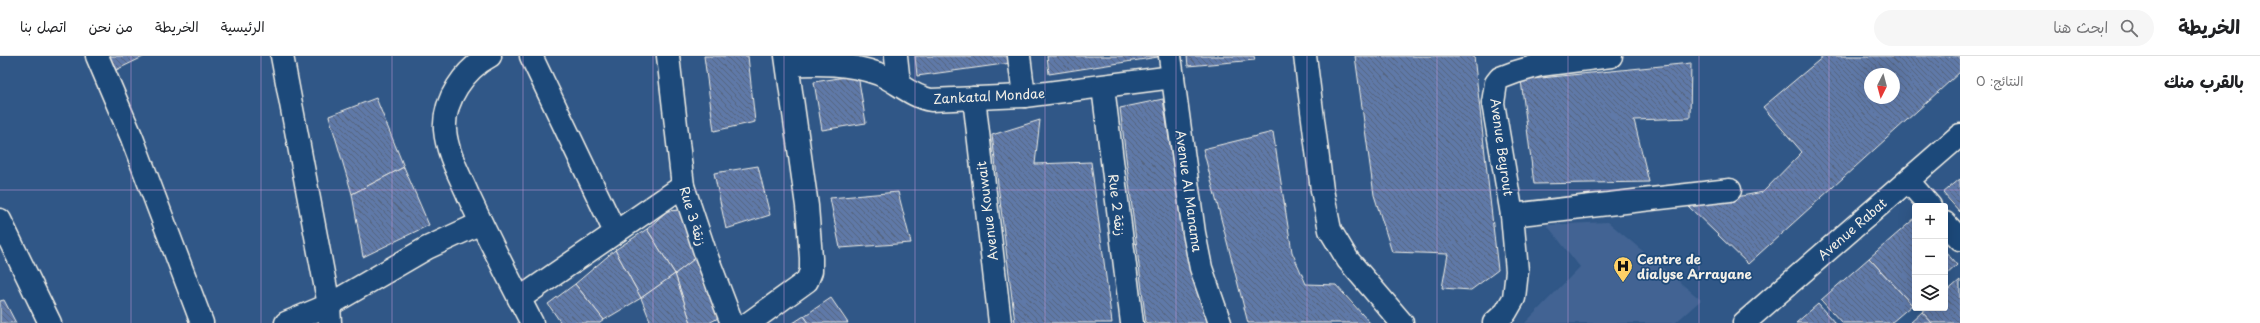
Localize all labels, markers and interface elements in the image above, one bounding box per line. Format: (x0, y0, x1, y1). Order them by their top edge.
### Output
search box (1874, 10, 2154, 46)
text: الخريطة (2178, 12, 2240, 40)
text: ابحث هنا (2053, 15, 2108, 38)
text: اتصل بنا (20, 16, 66, 37)
text: من نحن (88, 16, 133, 37)
text: الخريطة (155, 16, 199, 37)
text: الرئيسية (221, 16, 265, 37)
icon: search (2118, 17, 2140, 39)
north arrow (1864, 68, 1900, 104)
text: بالقرب منك (2164, 68, 2244, 94)
text: النتائج: 0 (1976, 71, 2023, 90)
street label: Zankatal Mondae (933, 83, 1045, 108)
street label: Avenue Beyrout (1486, 97, 1519, 197)
street label: Avenue Al Manama (1172, 129, 1208, 254)
street label: Avenue Kouwait (971, 160, 1002, 262)
street label: Rue 2 زنقة (1104, 173, 1131, 237)
street label: Rue 3 زنقة (675, 184, 712, 248)
street label: Avenue Rabat (1813, 193, 1890, 264)
map controls (1912, 203, 1948, 311)
button: + (1912, 203, 1948, 239)
button: − (1912, 239, 1948, 275)
place label: Centre de dialyse Arrayane (1637, 249, 1753, 283)
hospital icon: Centre de dialyse Arrayane (1612, 255, 1634, 283)
button: layers (1912, 275, 1948, 311)

